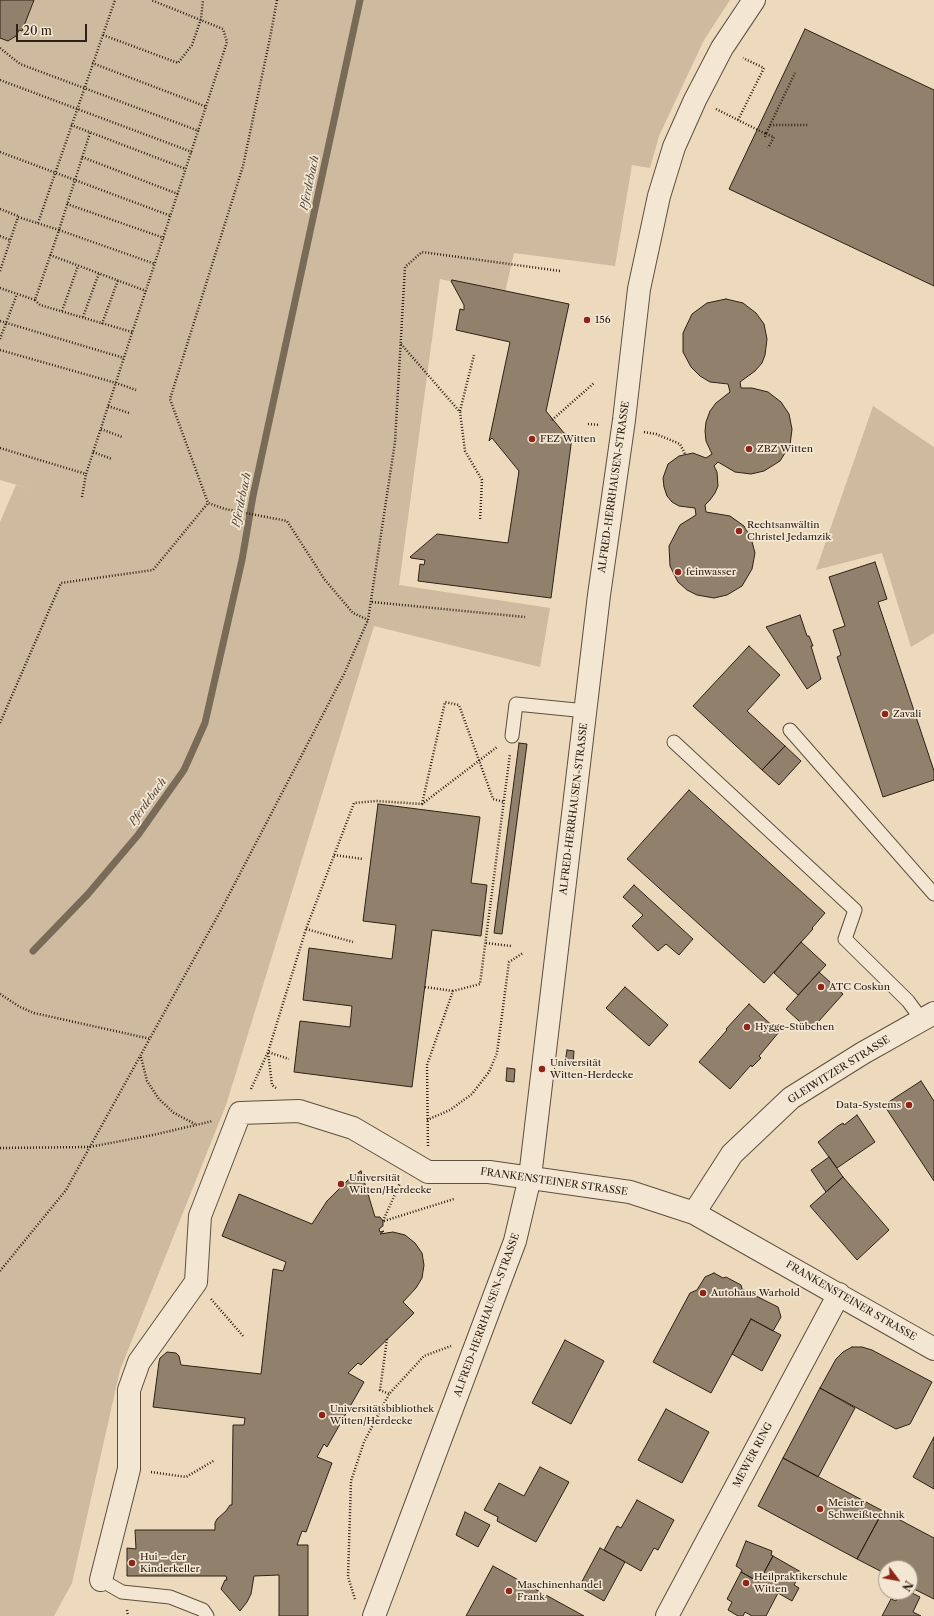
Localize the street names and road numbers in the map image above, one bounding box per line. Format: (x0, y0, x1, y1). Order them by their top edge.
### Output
street label: ALFRED-HERRHAUSEN-STRASSE (596, 400, 632, 574)
street label: ALFRED-HERRHAUSEN-STRASSE (557, 722, 591, 896)
street label: GLEIWITZER STRASSE (786, 1034, 892, 1106)
street label: FRANKENSTEINER STRASSE (480, 1166, 628, 1198)
street label: ALFRED-HERRHAUSEN-STRASSE (452, 1232, 522, 1398)
street label: FRANKENSTEINER STRASSE (784, 1259, 918, 1343)
street label: MEWER RING (731, 1420, 775, 1490)

